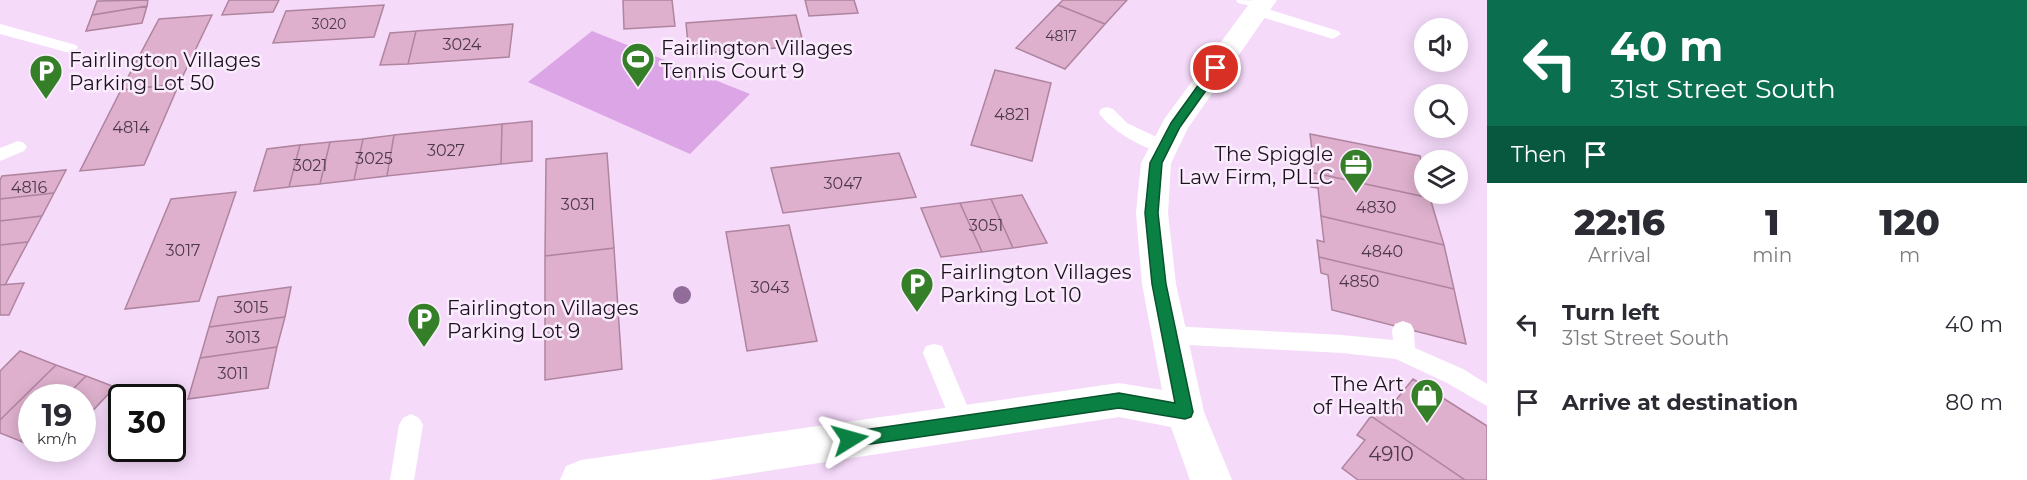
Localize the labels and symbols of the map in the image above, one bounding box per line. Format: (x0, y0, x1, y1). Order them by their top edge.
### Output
house number: 3020 (312, 15, 346, 33)
house number: 4817 (1045, 27, 1077, 45)
house number: 3024 (443, 35, 482, 54)
place label: Fairlington Villages Tennis Court 9 (661, 36, 853, 83)
sports icon: Fairlington Villages Tennis Court 9 (620, 41, 656, 88)
pin (1190, 42, 1241, 93)
place label: Fairlington Villages Parking Lot 50 (69, 48, 261, 95)
parking icon: Fairlington Villages Parking Lot 50 (28, 53, 64, 100)
house number: 4821 (994, 105, 1030, 124)
house number: 4814 (112, 118, 150, 137)
house number: 3027 (427, 141, 465, 160)
place label: The Spiggle Law Firm, PLLC (1179, 142, 1333, 189)
office icon: The Spiggle Law Firm, PLLC (1338, 147, 1374, 194)
house number: 3025 (355, 149, 393, 168)
house number: 3021 (293, 156, 327, 175)
house number: 3047 (824, 174, 862, 193)
house number: 4816 (11, 178, 47, 197)
house number: 3031 (561, 195, 595, 214)
house number: 4830 (1356, 198, 1396, 217)
house number: 3051 (969, 216, 1003, 235)
house number: 3017 (166, 241, 200, 260)
house number: 4840 (1361, 242, 1403, 261)
place label: Fairlington Villages Parking Lot 10 (940, 260, 1132, 307)
parking icon: Fairlington Villages Parking Lot 10 (899, 266, 935, 313)
house number: 4850 (1339, 272, 1379, 291)
house number: 3043 (751, 278, 789, 297)
place label: Fairlington Villages Parking Lot 9 (447, 296, 639, 343)
house number: 3015 (234, 298, 268, 317)
parking icon: Fairlington Villages Parking Lot 9 (406, 301, 442, 348)
house number: 3013 (226, 328, 260, 347)
house number: 3011 (217, 364, 249, 383)
place label: The Art of Health (1313, 372, 1404, 419)
shop icon: The Art of Health (1409, 377, 1445, 424)
speed limit sign: 30 (108, 384, 186, 462)
position arrow (818, 407, 882, 471)
house number: 4910 (1368, 442, 1414, 466)

